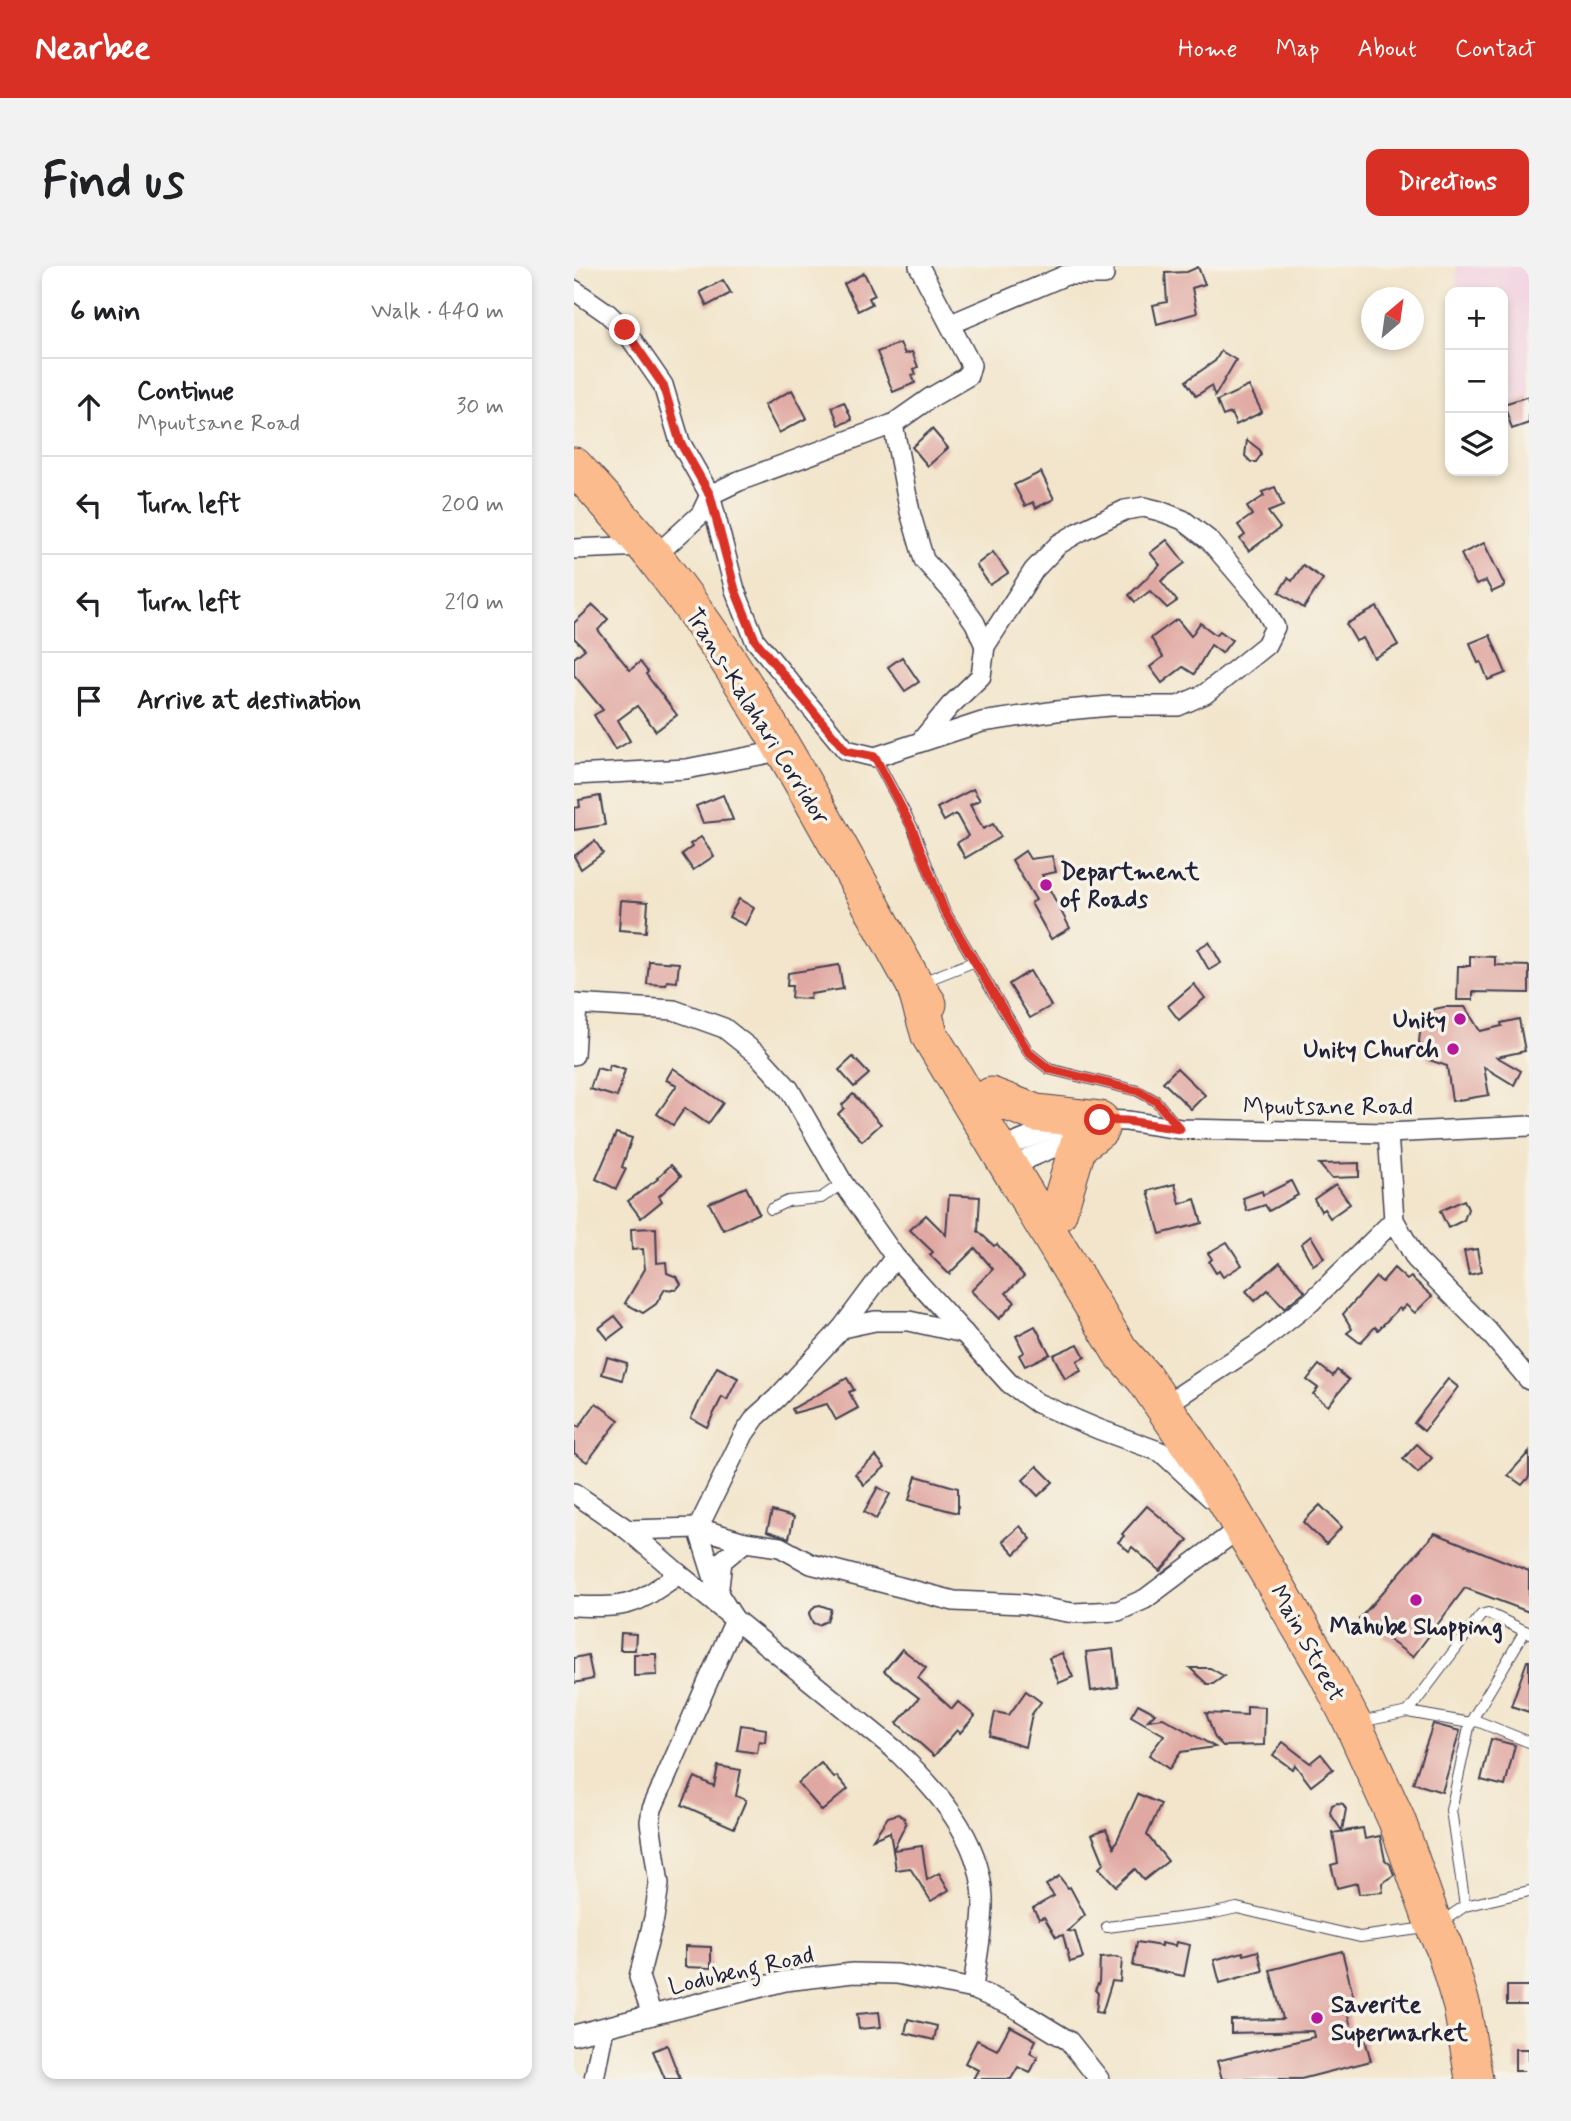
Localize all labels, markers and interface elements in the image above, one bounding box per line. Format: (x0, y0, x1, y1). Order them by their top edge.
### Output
text: Nearbee (35, 27, 150, 71)
text: Home (1178, 34, 1238, 65)
text: Map (1276, 34, 1320, 65)
text: About (1358, 34, 1417, 65)
text: Contact (1455, 34, 1536, 65)
button: Directions (1366, 149, 1529, 216)
text: Find us (42, 150, 185, 215)
north arrow (1361, 287, 1424, 350)
map controls (1445, 287, 1508, 476)
button: + (1445, 287, 1508, 350)
text: 6 min (70, 292, 141, 331)
text: Walk · 440 m (371, 297, 504, 327)
route end (609, 314, 640, 345)
button: − (1445, 350, 1508, 413)
text: Continue (137, 375, 234, 409)
icon: ahead (70, 388, 108, 426)
text: 30 m (456, 392, 504, 422)
text: Mpuutsane Road (137, 409, 300, 439)
button: layers (1445, 413, 1508, 476)
icon: left (70, 486, 108, 524)
text: Turn left (137, 488, 241, 522)
text: 200 m (441, 490, 504, 520)
icon: left (70, 584, 108, 622)
text: Turn left (137, 586, 241, 620)
text: 210 m (444, 588, 504, 618)
street label: Trans-Kalahari Corridor (677, 603, 837, 832)
icon: arrive (70, 682, 108, 720)
text: Arrive at destination (137, 684, 361, 718)
place label: Department of Roads (1060, 857, 1200, 916)
marker: Department of Roads (1038, 877, 1054, 893)
place label: Unity (1393, 1005, 1446, 1036)
marker: Unity (1452, 1011, 1468, 1027)
place label: Unity Church (1303, 1035, 1439, 1066)
marker: Unity Church (1445, 1041, 1461, 1057)
street label: Mpuutsane Road (1243, 1092, 1413, 1123)
route start (1084, 1104, 1115, 1135)
street label: Main Street (1262, 1580, 1351, 1708)
marker: Mahube Shopping (1408, 1592, 1424, 1608)
place label: Mahube Shopping (1329, 1612, 1503, 1644)
street label: Lodubeng Road (666, 1940, 818, 2006)
place label: Saverite Supermarket (1331, 1990, 1469, 2049)
marker: Saverite Supermarket (1309, 2010, 1325, 2026)

